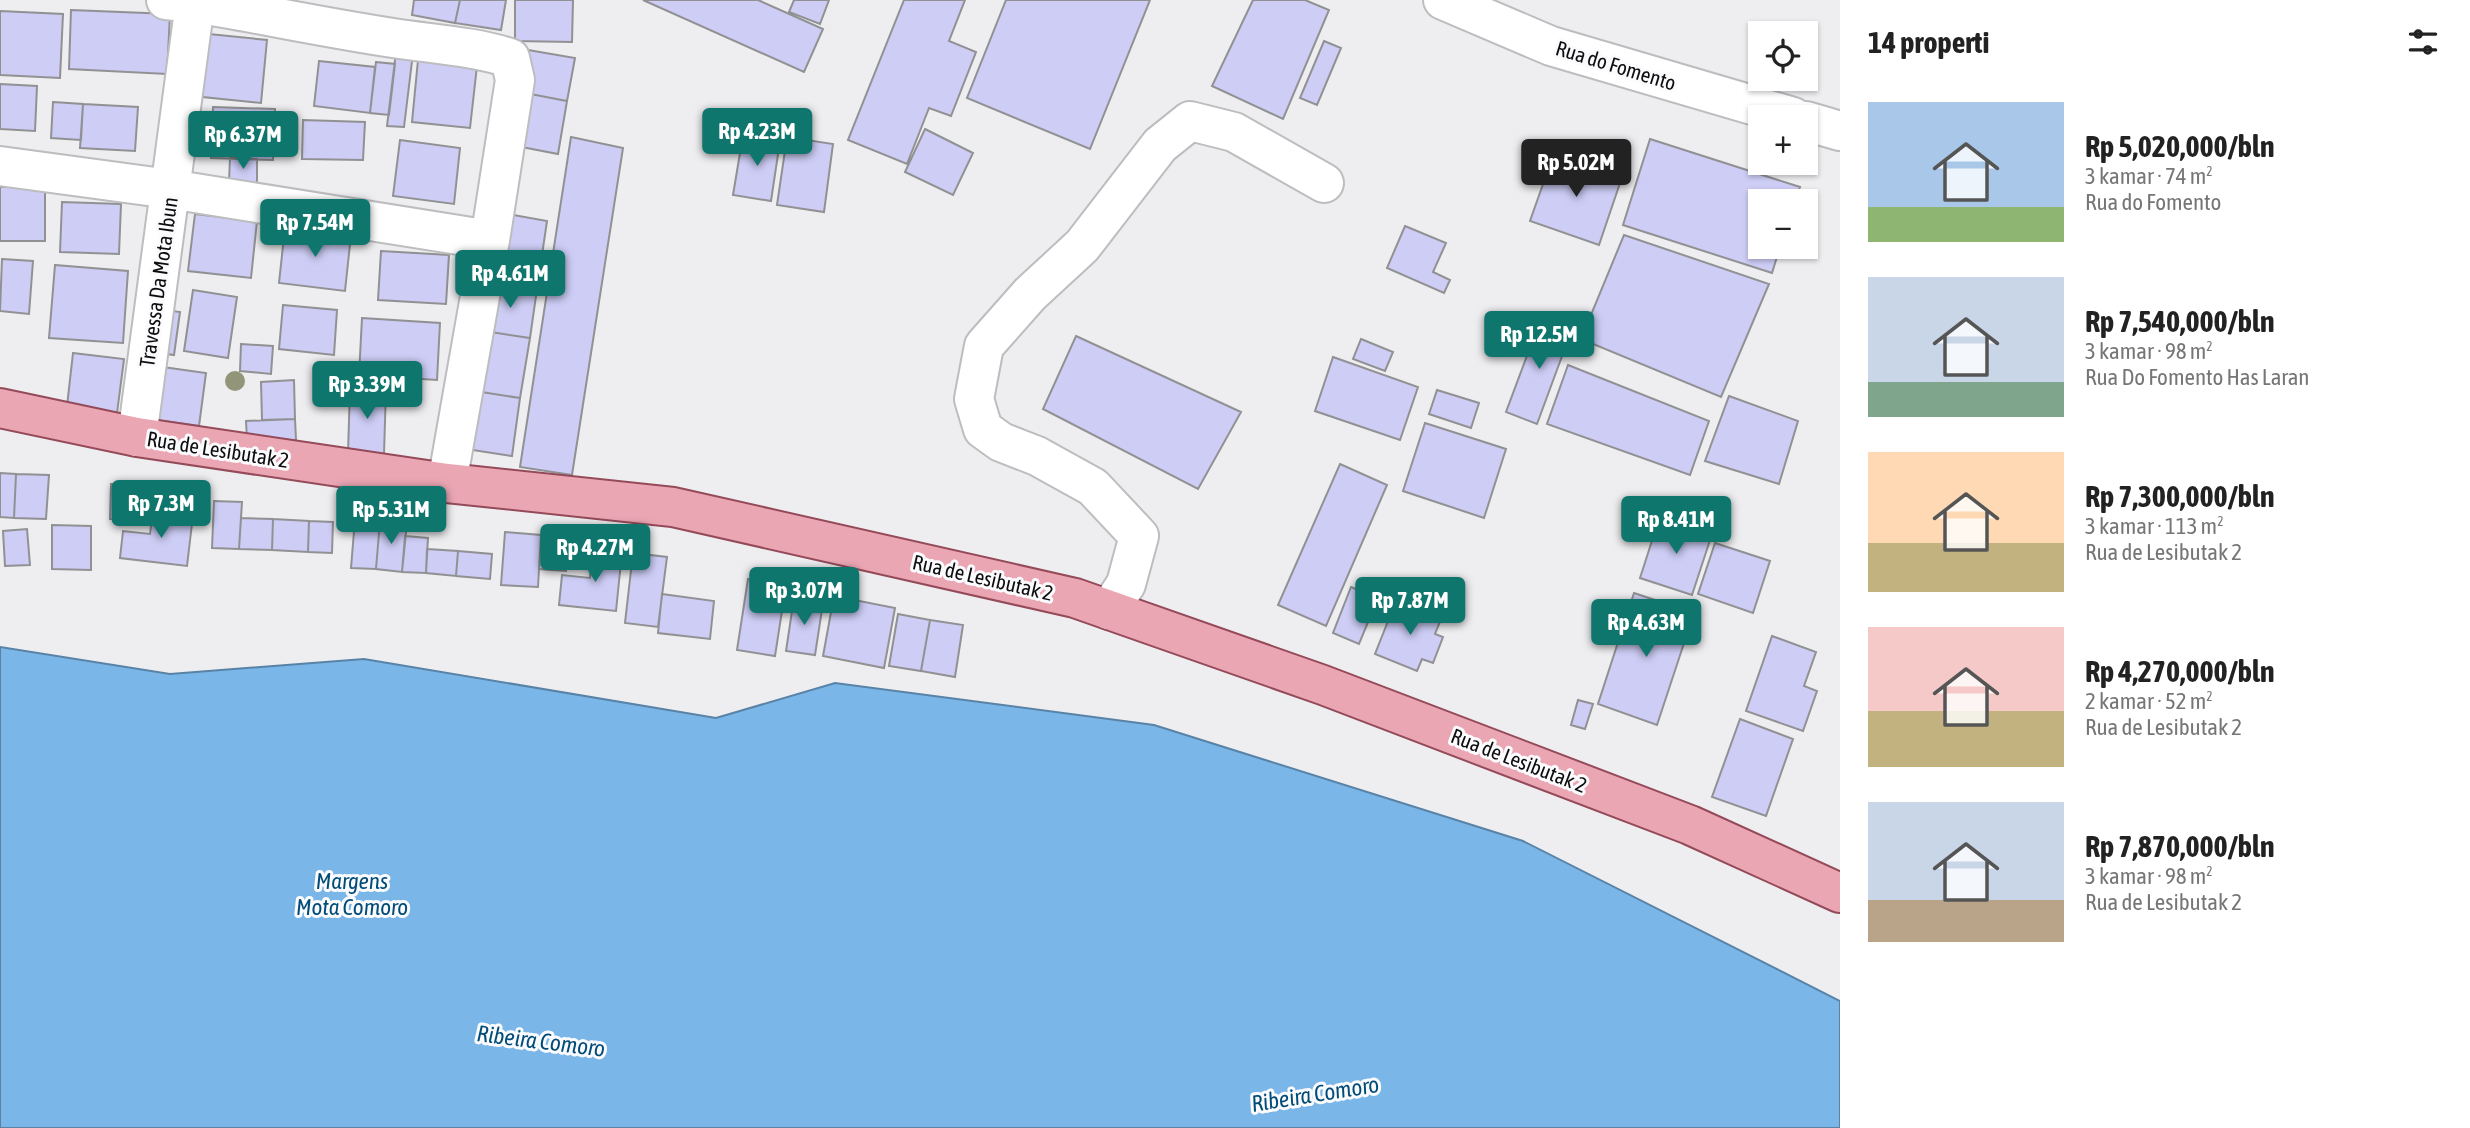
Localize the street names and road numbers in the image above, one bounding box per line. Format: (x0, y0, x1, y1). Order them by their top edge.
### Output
street label: Rua do Fomento (1553, 35, 1679, 95)
street label: Travessa Da Mota Ibun (134, 195, 182, 369)
street label: Rua de Lesibutak 2 (145, 426, 291, 472)
street label: Rua de Lesibutak 2 (910, 549, 1056, 605)
street label: Rua de Lesibutak 2 (1448, 723, 1590, 797)

